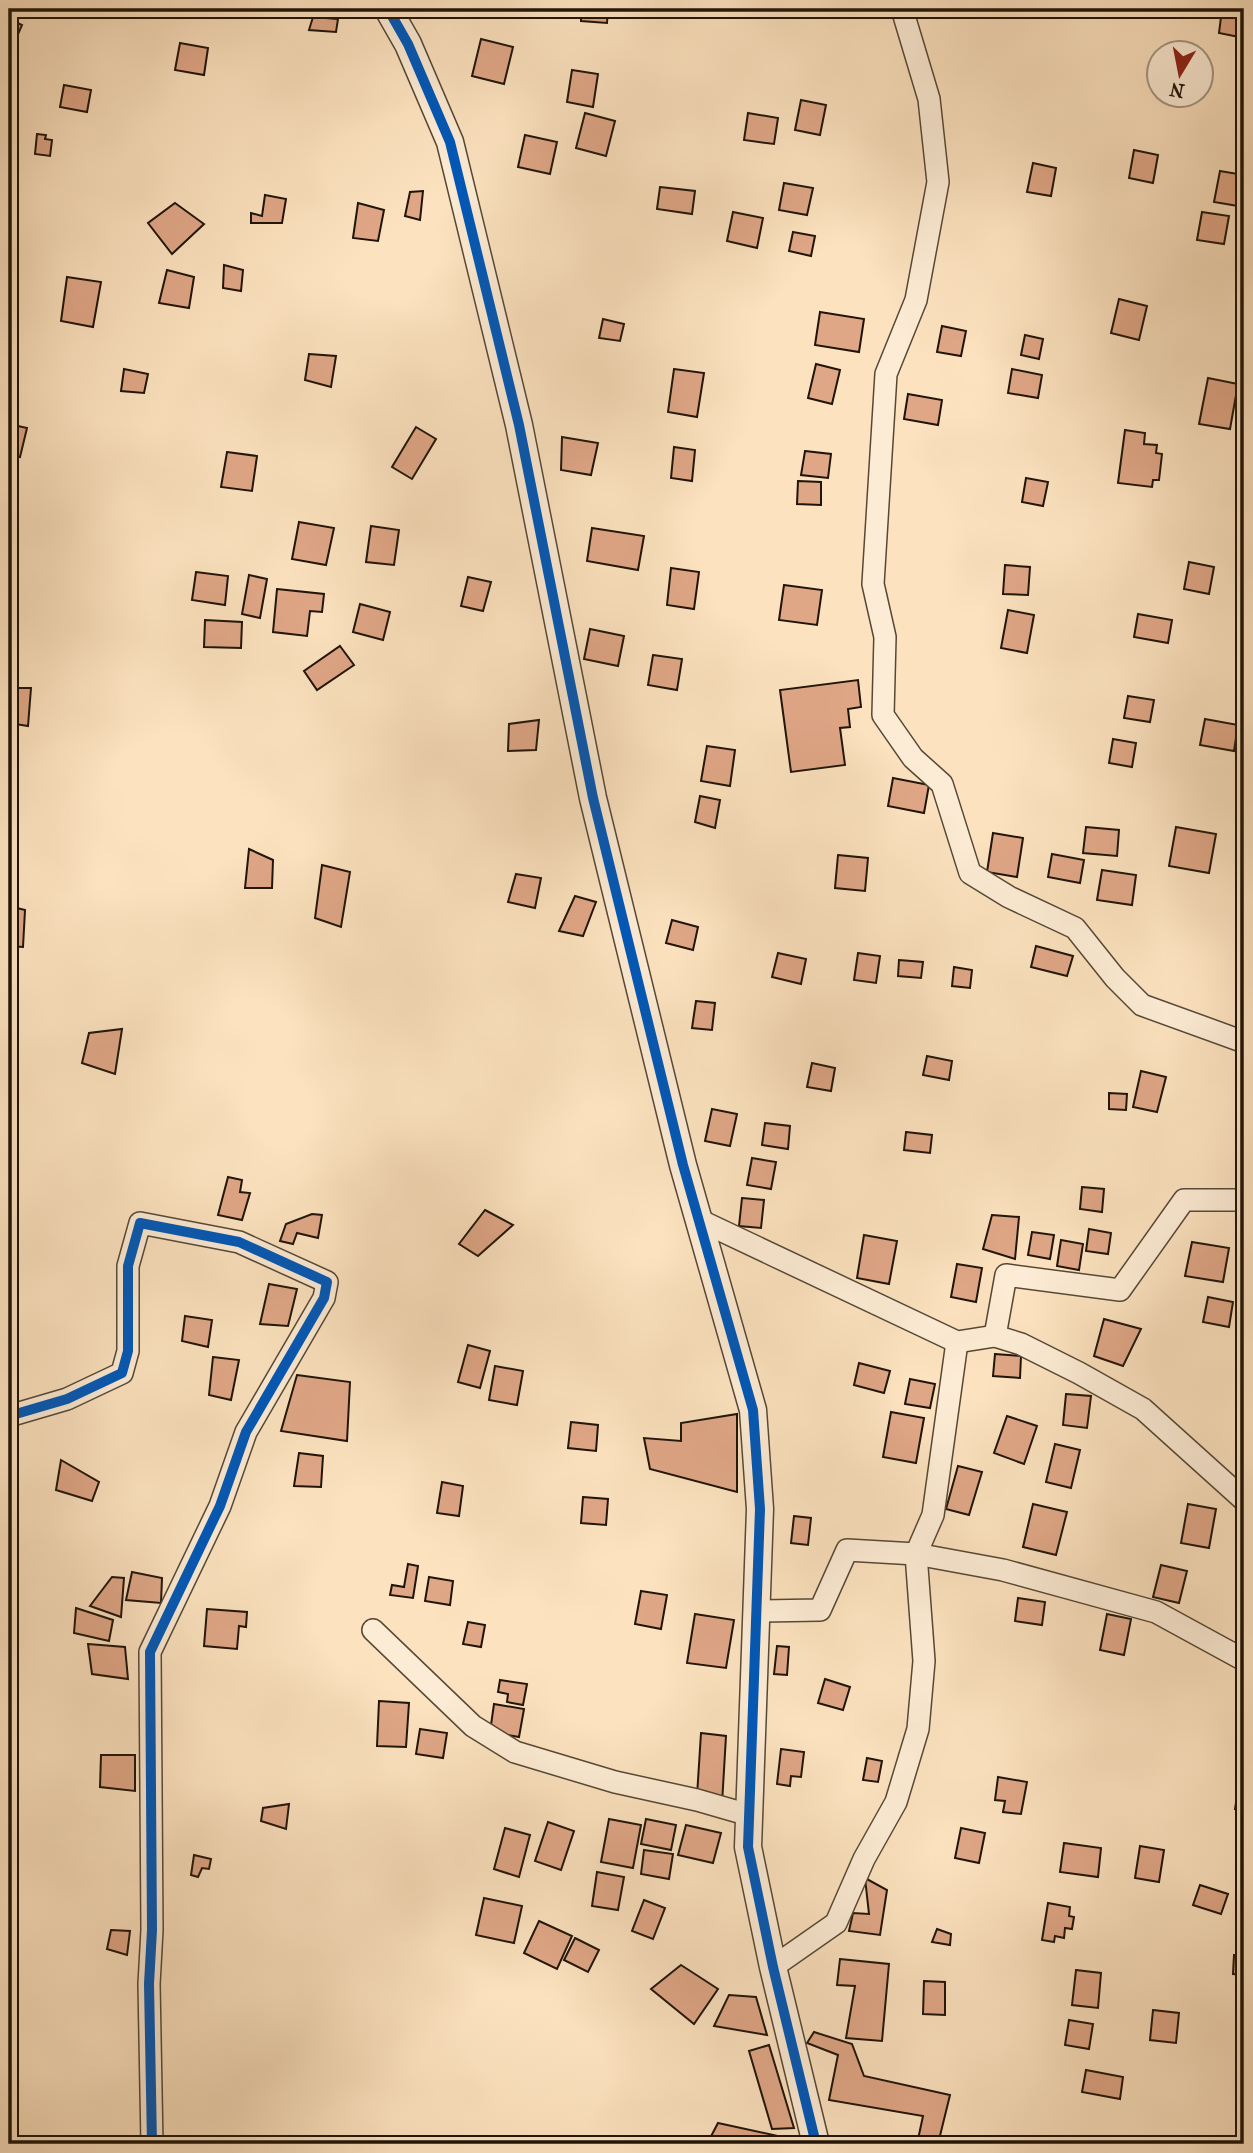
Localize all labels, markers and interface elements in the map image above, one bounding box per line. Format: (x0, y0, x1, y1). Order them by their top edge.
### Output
north arrow (1144, 38, 1214, 108)
text: N (1168, 78, 1186, 102)

